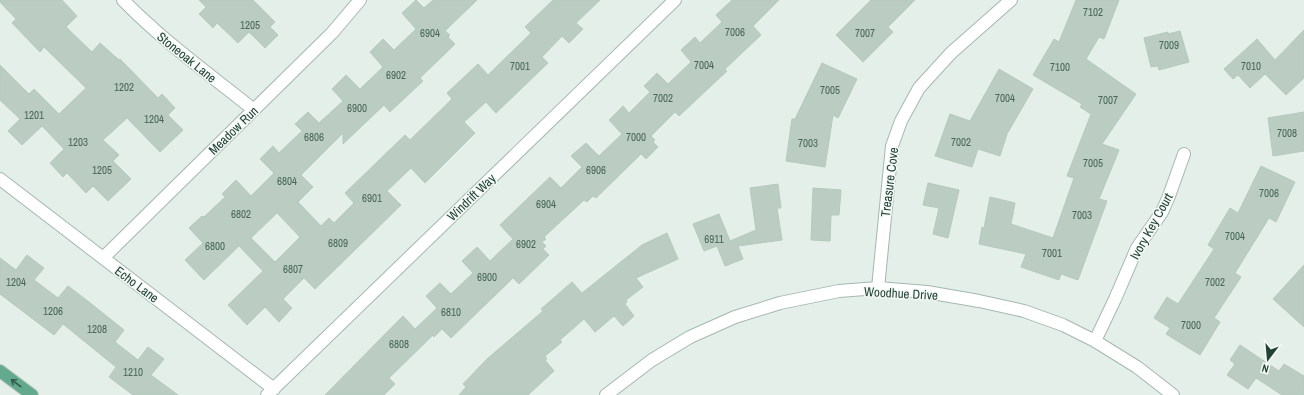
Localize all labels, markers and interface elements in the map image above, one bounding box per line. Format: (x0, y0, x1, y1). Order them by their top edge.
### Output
house number: 7102 (1083, 5, 1103, 19)
house number: 1205 (240, 18, 260, 32)
house number: 7006 (725, 25, 745, 39)
house number: 6904 (420, 26, 440, 40)
house number: 7007 (855, 26, 875, 40)
street label: Stoneoak Lane (153, 28, 220, 87)
house number: 7009 (1159, 38, 1179, 52)
house number: 7004 (694, 58, 714, 72)
house number: 7001 (510, 59, 530, 73)
house number: 7010 (1241, 59, 1261, 73)
house number: 7100 (1050, 60, 1070, 74)
house number: 6902 (386, 68, 406, 82)
house number: 1202 (114, 80, 134, 94)
house number: 7005 (820, 83, 840, 97)
house number: 7002 (653, 91, 673, 105)
house number: 7004 (995, 91, 1015, 105)
house number: 7007 (1098, 93, 1118, 107)
house number: 6900 (347, 101, 367, 115)
street label: Meadow Run (205, 102, 262, 158)
house number: 1201 (24, 108, 44, 122)
house number: 1204 (144, 112, 164, 126)
house number: 7008 (1277, 126, 1297, 140)
house number: 6806 (304, 130, 324, 144)
house number: 7000 (626, 130, 646, 144)
house number: 1203 (68, 135, 88, 149)
house number: 7002 (951, 135, 971, 149)
house number: 7003 (798, 136, 818, 150)
street label: Treasure Cove (877, 146, 902, 218)
house number: 7005 (1083, 156, 1103, 170)
house number: 1205 (92, 163, 112, 177)
house number: 6906 (586, 163, 606, 177)
street label: Windrift Way (443, 170, 500, 225)
house number: 6804 (277, 174, 297, 188)
house number: 7006 (1259, 186, 1279, 200)
street label: Ivory Key Court (1126, 190, 1177, 262)
house number: 6901 (362, 191, 382, 205)
house number: 6904 (536, 197, 556, 211)
house number: 6802 (231, 207, 251, 221)
house number: 7003 (1072, 208, 1092, 222)
house number: 7004 (1225, 229, 1245, 243)
house number: 6911 (704, 232, 724, 246)
house number: 6809 (328, 236, 348, 250)
house number: 6902 (516, 237, 536, 251)
house number: 6800 (205, 239, 225, 253)
house number: 7001 (1042, 246, 1062, 260)
street label: Echo Lane (111, 262, 162, 307)
house number: 6807 (283, 262, 303, 276)
house number: 6900 (477, 270, 497, 284)
house number: 1204 (6, 275, 26, 289)
house number: 7002 (1205, 275, 1225, 289)
street label: Woodhue Drive (864, 283, 938, 304)
house number: 1206 (43, 304, 63, 318)
house number: 6810 (441, 305, 461, 319)
house number: 7000 (1181, 318, 1201, 332)
house number: 1208 (87, 322, 107, 336)
house number: 6808 (389, 337, 409, 351)
north arrow (1248, 339, 1288, 379)
text: N (1260, 361, 1270, 376)
house number: 1210 (123, 365, 143, 379)
one-way arrow (10, 379, 21, 387)

